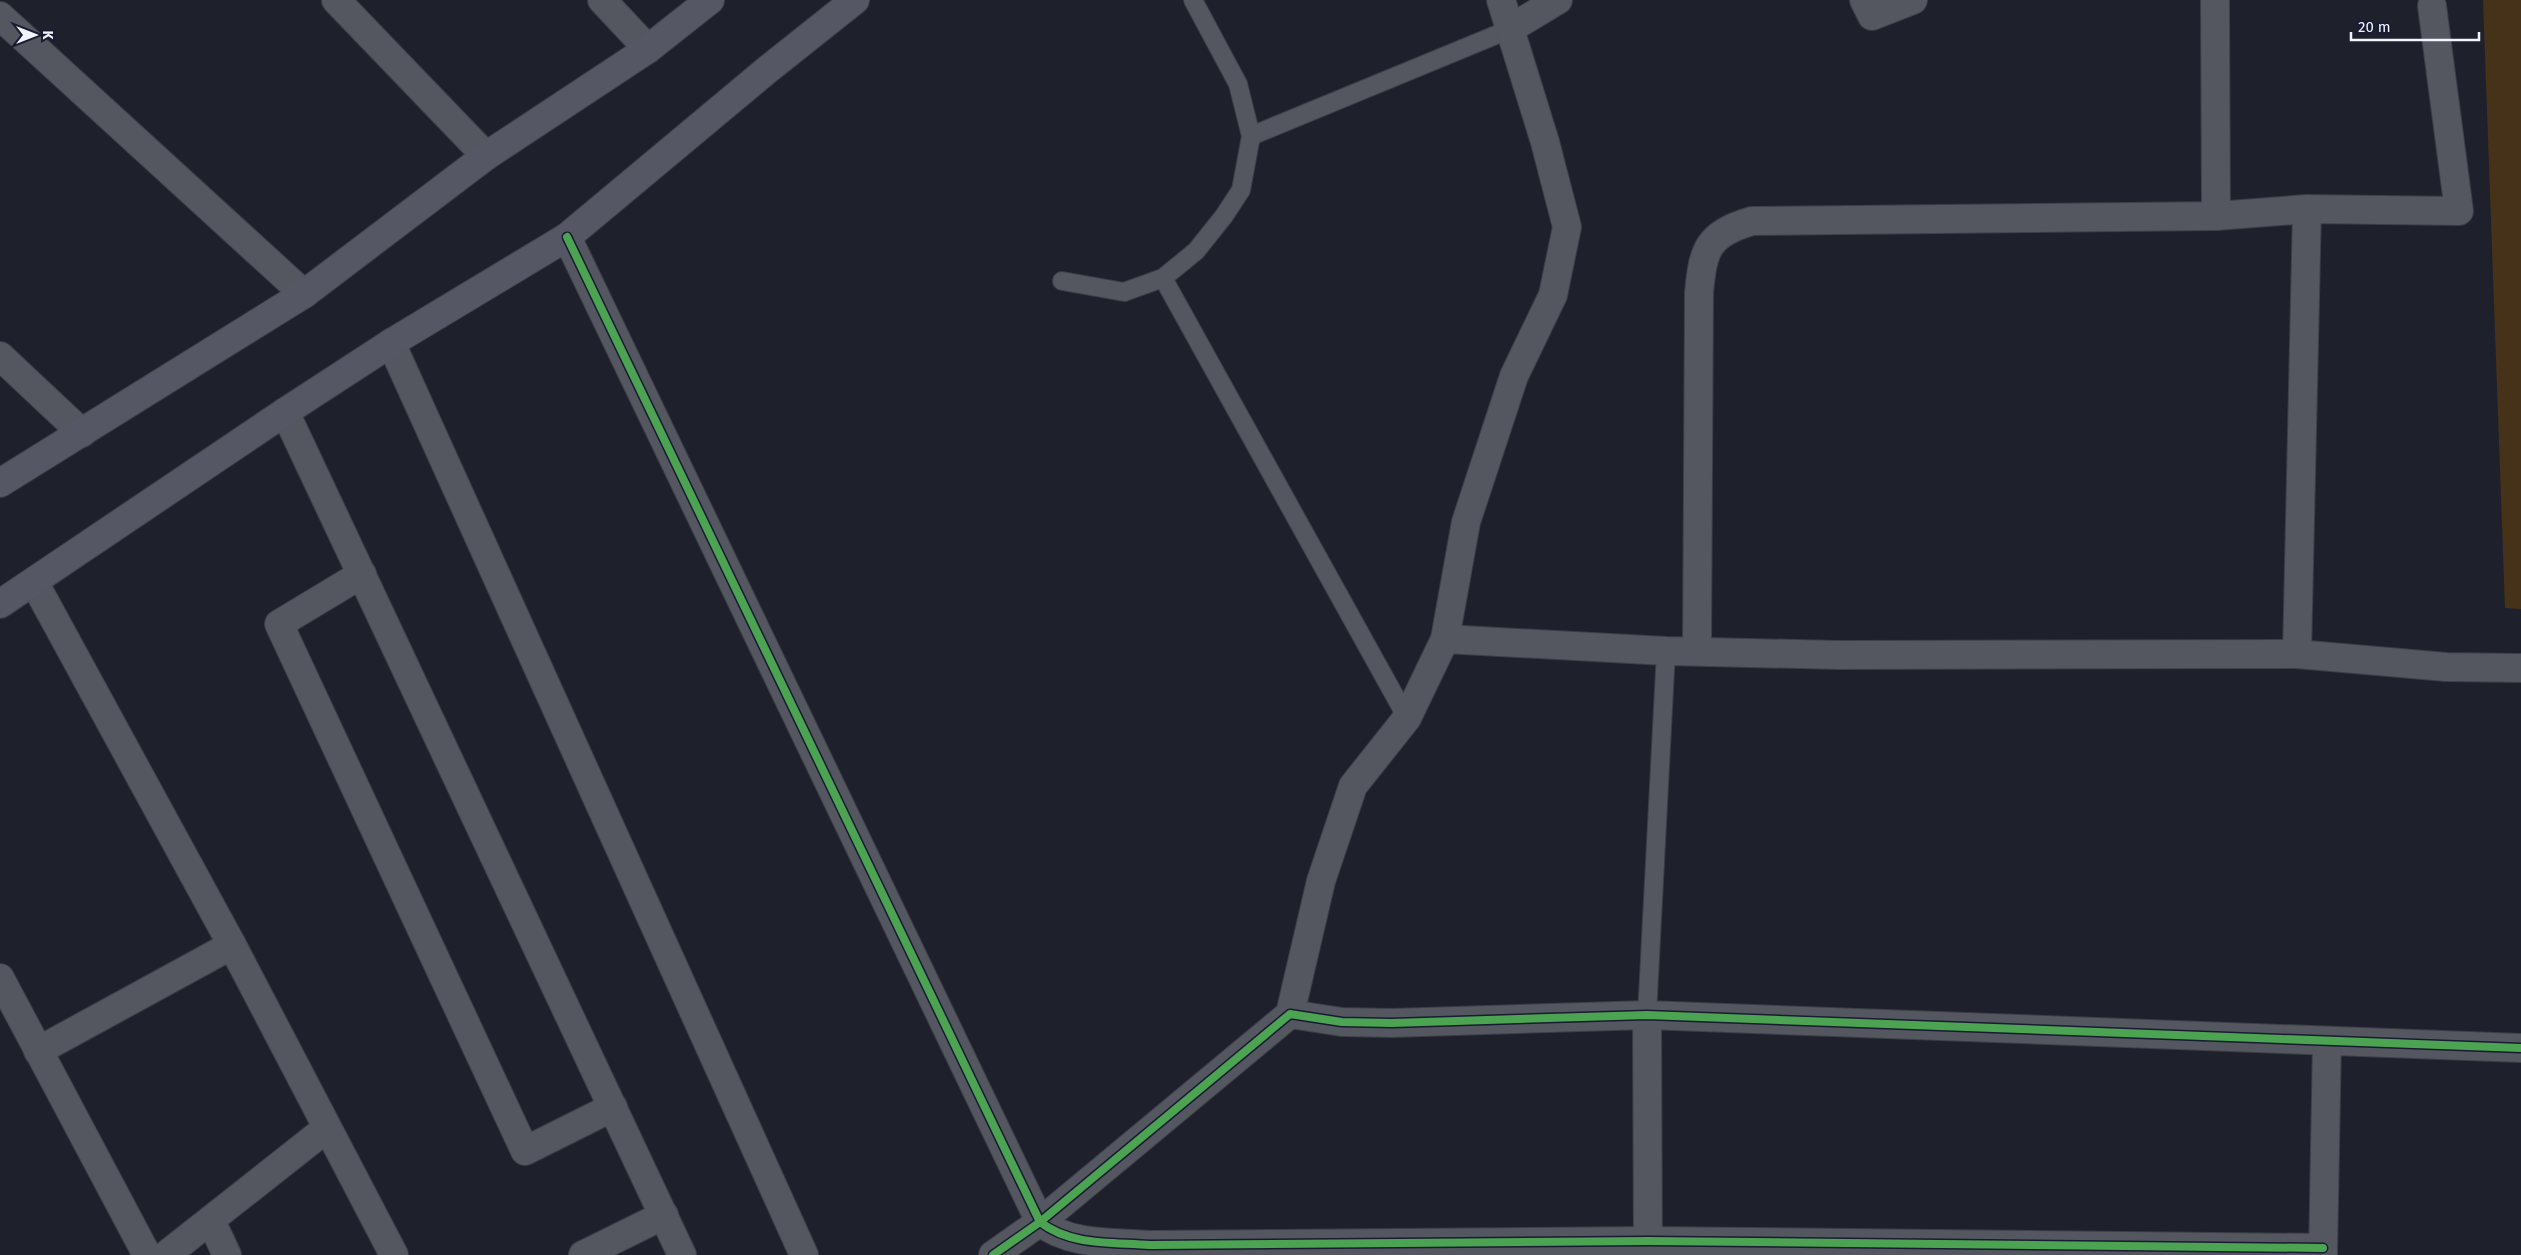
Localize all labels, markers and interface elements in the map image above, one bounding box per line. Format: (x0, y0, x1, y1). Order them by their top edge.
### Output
north arrow (10, 10, 60, 60)
scale bar (2351, 10, 2478, 42)
text: 20 m (2358, 18, 2391, 36)
text: K (39, 31, 56, 41)

